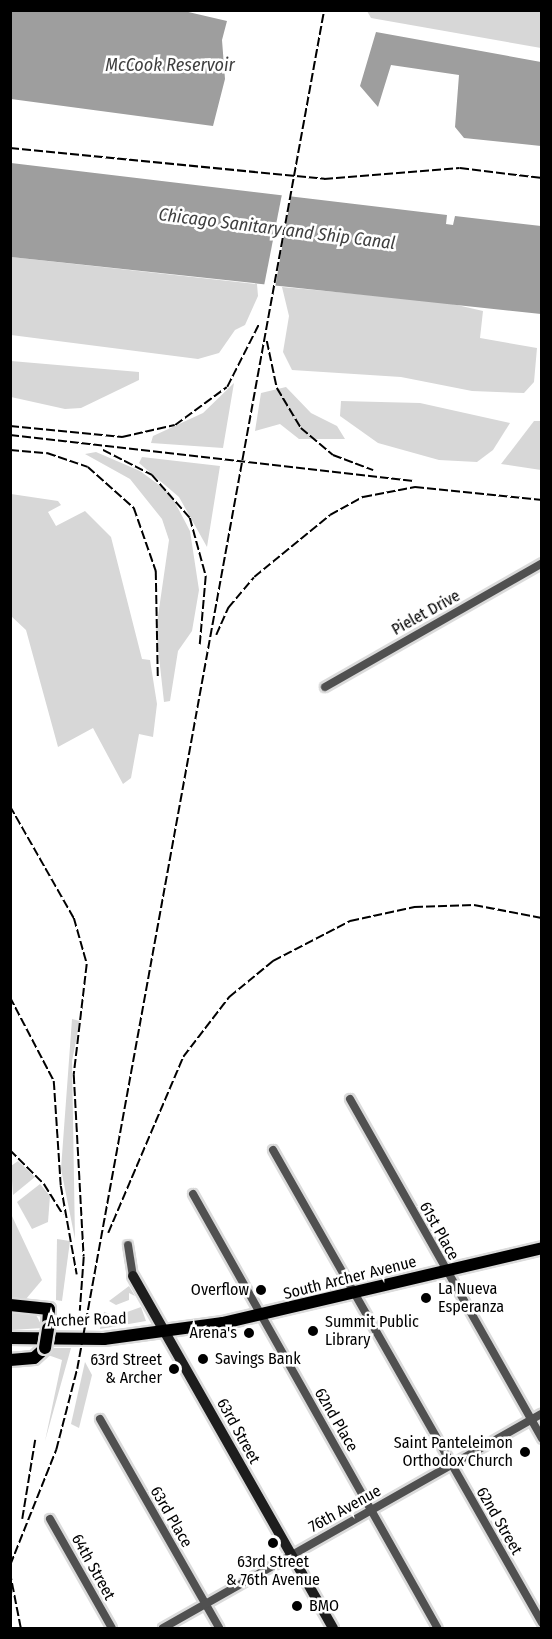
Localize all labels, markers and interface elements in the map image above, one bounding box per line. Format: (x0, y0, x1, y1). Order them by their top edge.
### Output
water label: McCook Reservoir (105, 54, 235, 76)
water label: Chicago Sanitary and Ship Canal (157, 204, 397, 254)
street label: Pielet Drive (388, 586, 464, 640)
street label: 61st Place (415, 1198, 463, 1264)
street label: South Archer Avenue (282, 1252, 418, 1304)
place label: La Nueva Esperanza (438, 1279, 504, 1317)
place label: Overflow (191, 1280, 249, 1300)
marker: Overflow (254, 1283, 268, 1297)
marker: La Nueva Esperanza (419, 1291, 433, 1305)
street label: Archer Road (47, 1309, 127, 1331)
place label: Summit Public Library (325, 1312, 419, 1350)
place label: Arena's (190, 1323, 237, 1343)
marker: Summit Public Library (306, 1324, 320, 1338)
marker: Arena's (242, 1326, 256, 1340)
place label: Savings Bank (215, 1349, 301, 1369)
place label: 63rd Street & Archer (90, 1350, 162, 1388)
marker: Savings Bank (196, 1352, 210, 1366)
marker: 63rd Street & Archer (167, 1362, 181, 1376)
street label: 62nd Place (310, 1385, 362, 1455)
street label: 63rd Street (212, 1395, 264, 1467)
place label: Saint Panteleimon Orthodox Church (394, 1433, 513, 1471)
marker: Saint Panteleimon Orthodox Church (518, 1445, 532, 1459)
street label: 76th Avenue (306, 1481, 384, 1537)
street label: 63rd Place (146, 1483, 196, 1551)
street label: 62nd Street (472, 1484, 526, 1558)
street label: 64th Street (67, 1531, 119, 1603)
marker: 63rd Street & 76th Avenue (266, 1536, 280, 1550)
place label: 63rd Street & 76th Avenue (226, 1552, 320, 1590)
place label: BMO (309, 1596, 339, 1616)
marker: BMO (290, 1599, 304, 1613)

